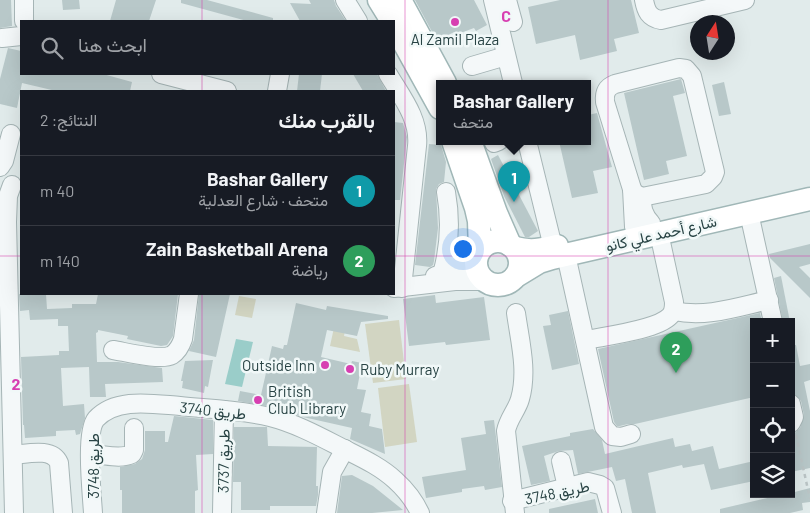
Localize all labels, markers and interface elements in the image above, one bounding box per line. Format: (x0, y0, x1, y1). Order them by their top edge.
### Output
text: C (501, 6, 511, 25)
north arrow (690, 15, 735, 60)
marker: Al Zamil Plaza (449, 16, 461, 28)
search box (20, 20, 395, 75)
place label: Al Zamil Plaza (411, 30, 499, 48)
text: ابحث هنا (78, 33, 147, 56)
icon: search (38, 34, 66, 62)
popup (436, 80, 591, 145)
text: Bashar Gallery (453, 89, 574, 112)
text: بالقرب منك (279, 107, 375, 132)
text: النتائج: 2 (40, 110, 97, 129)
text: متحف (453, 112, 493, 131)
pin: 1 (498, 161, 530, 202)
text: Bashar Gallery (207, 167, 328, 190)
text: 40 m (40, 181, 74, 200)
text: 1 (356, 181, 362, 200)
text: متحف · شارع العدلية (198, 190, 328, 209)
street label: شارع أحمد علي كانو (604, 211, 719, 259)
your location (450, 236, 476, 262)
text: Zain Basketball Arena (146, 237, 328, 260)
text: 140 m (40, 251, 80, 270)
text: 2 (355, 251, 363, 270)
text: رياضة (292, 260, 328, 279)
map controls (750, 318, 795, 498)
button: + (750, 318, 795, 363)
pin: 2 (660, 332, 692, 373)
place label: Outside Inn (242, 356, 315, 374)
marker: Outside Inn (319, 359, 331, 371)
place label: Ruby Murray (360, 360, 439, 378)
marker: Ruby Murray (344, 363, 356, 375)
button: − (750, 363, 795, 408)
text: 2 (12, 374, 21, 393)
place label: British Club Library (268, 382, 346, 417)
marker: British Club Library (252, 394, 264, 406)
street label: طريق 3740 (179, 398, 247, 424)
button: locate (750, 408, 795, 453)
street label: طريق 3737 (213, 428, 235, 493)
street label: طريق 3748 (84, 433, 104, 499)
button: layers (750, 453, 795, 498)
street label: طريق 3748 (523, 476, 592, 510)

